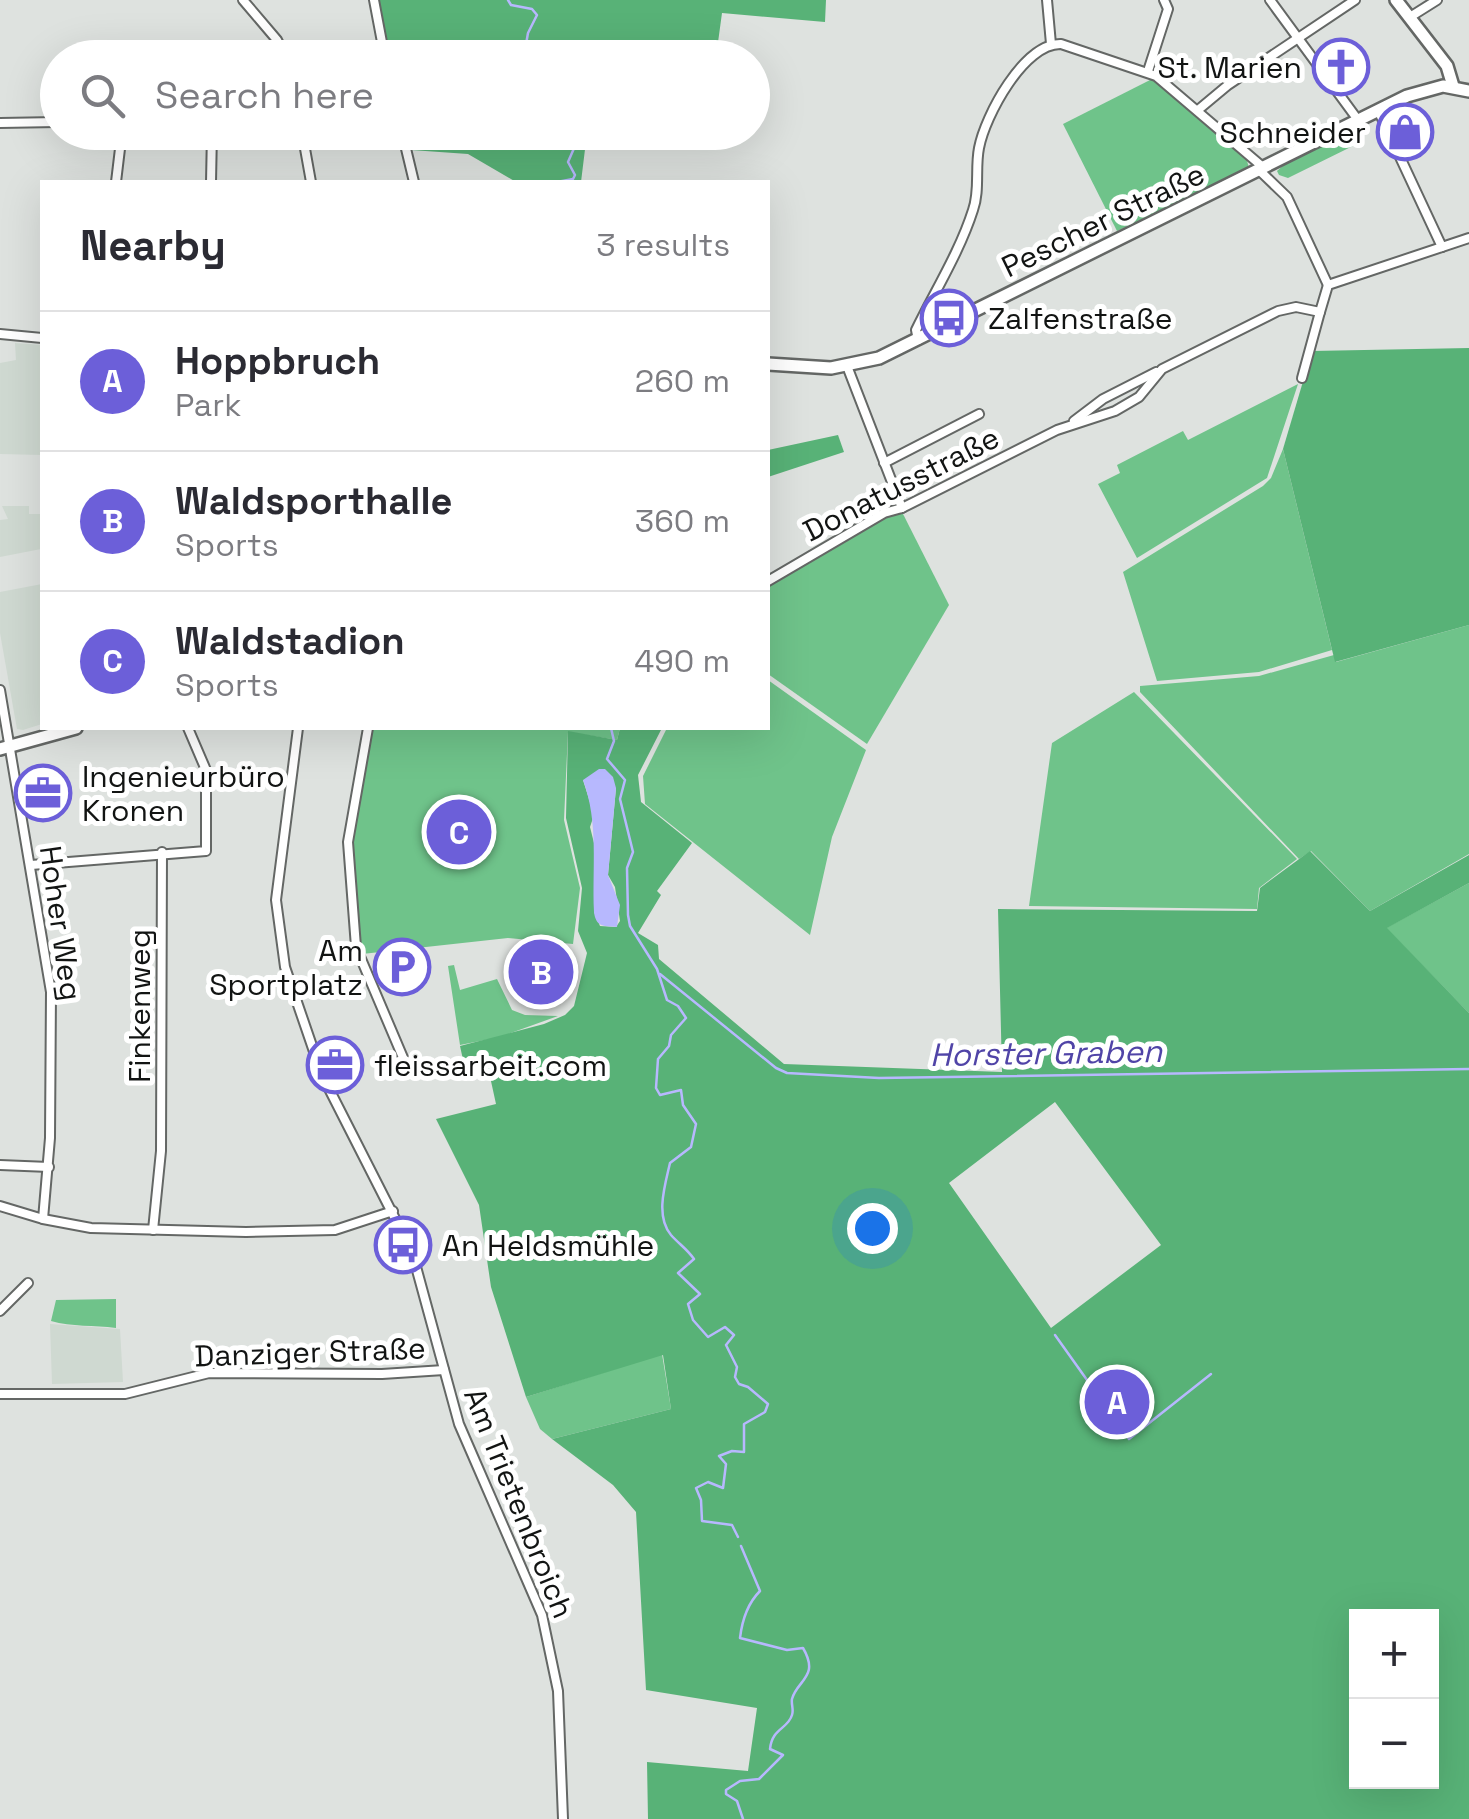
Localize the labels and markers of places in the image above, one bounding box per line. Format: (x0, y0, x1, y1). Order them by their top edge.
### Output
church icon: St. Marien (1311, 37, 1371, 97)
place label: St. Marien (1157, 48, 1302, 87)
shop icon: Schneider (1375, 102, 1435, 162)
place label: Schneider (1219, 113, 1366, 152)
bus stop icon: Zalfenstraße (919, 288, 979, 348)
place label: Zalfenstraße (988, 299, 1173, 338)
place label: Ingenieurbüro Kronen (82, 757, 285, 830)
office icon: Ingenieurbüro Kronen (13, 763, 73, 823)
pin: C (426, 794, 492, 870)
place label: Am Sportplatz (209, 931, 363, 1004)
pin: B (508, 934, 574, 1010)
parking icon: Am Sportplatz (372, 937, 432, 997)
office icon: fleissarbeit.com (305, 1035, 365, 1095)
place label: fleissarbeit.com (374, 1046, 607, 1085)
bus stop icon: An Heldsmühle (373, 1215, 433, 1275)
place label: An Heldsmühle (442, 1226, 654, 1265)
pin: A (1084, 1364, 1150, 1440)

